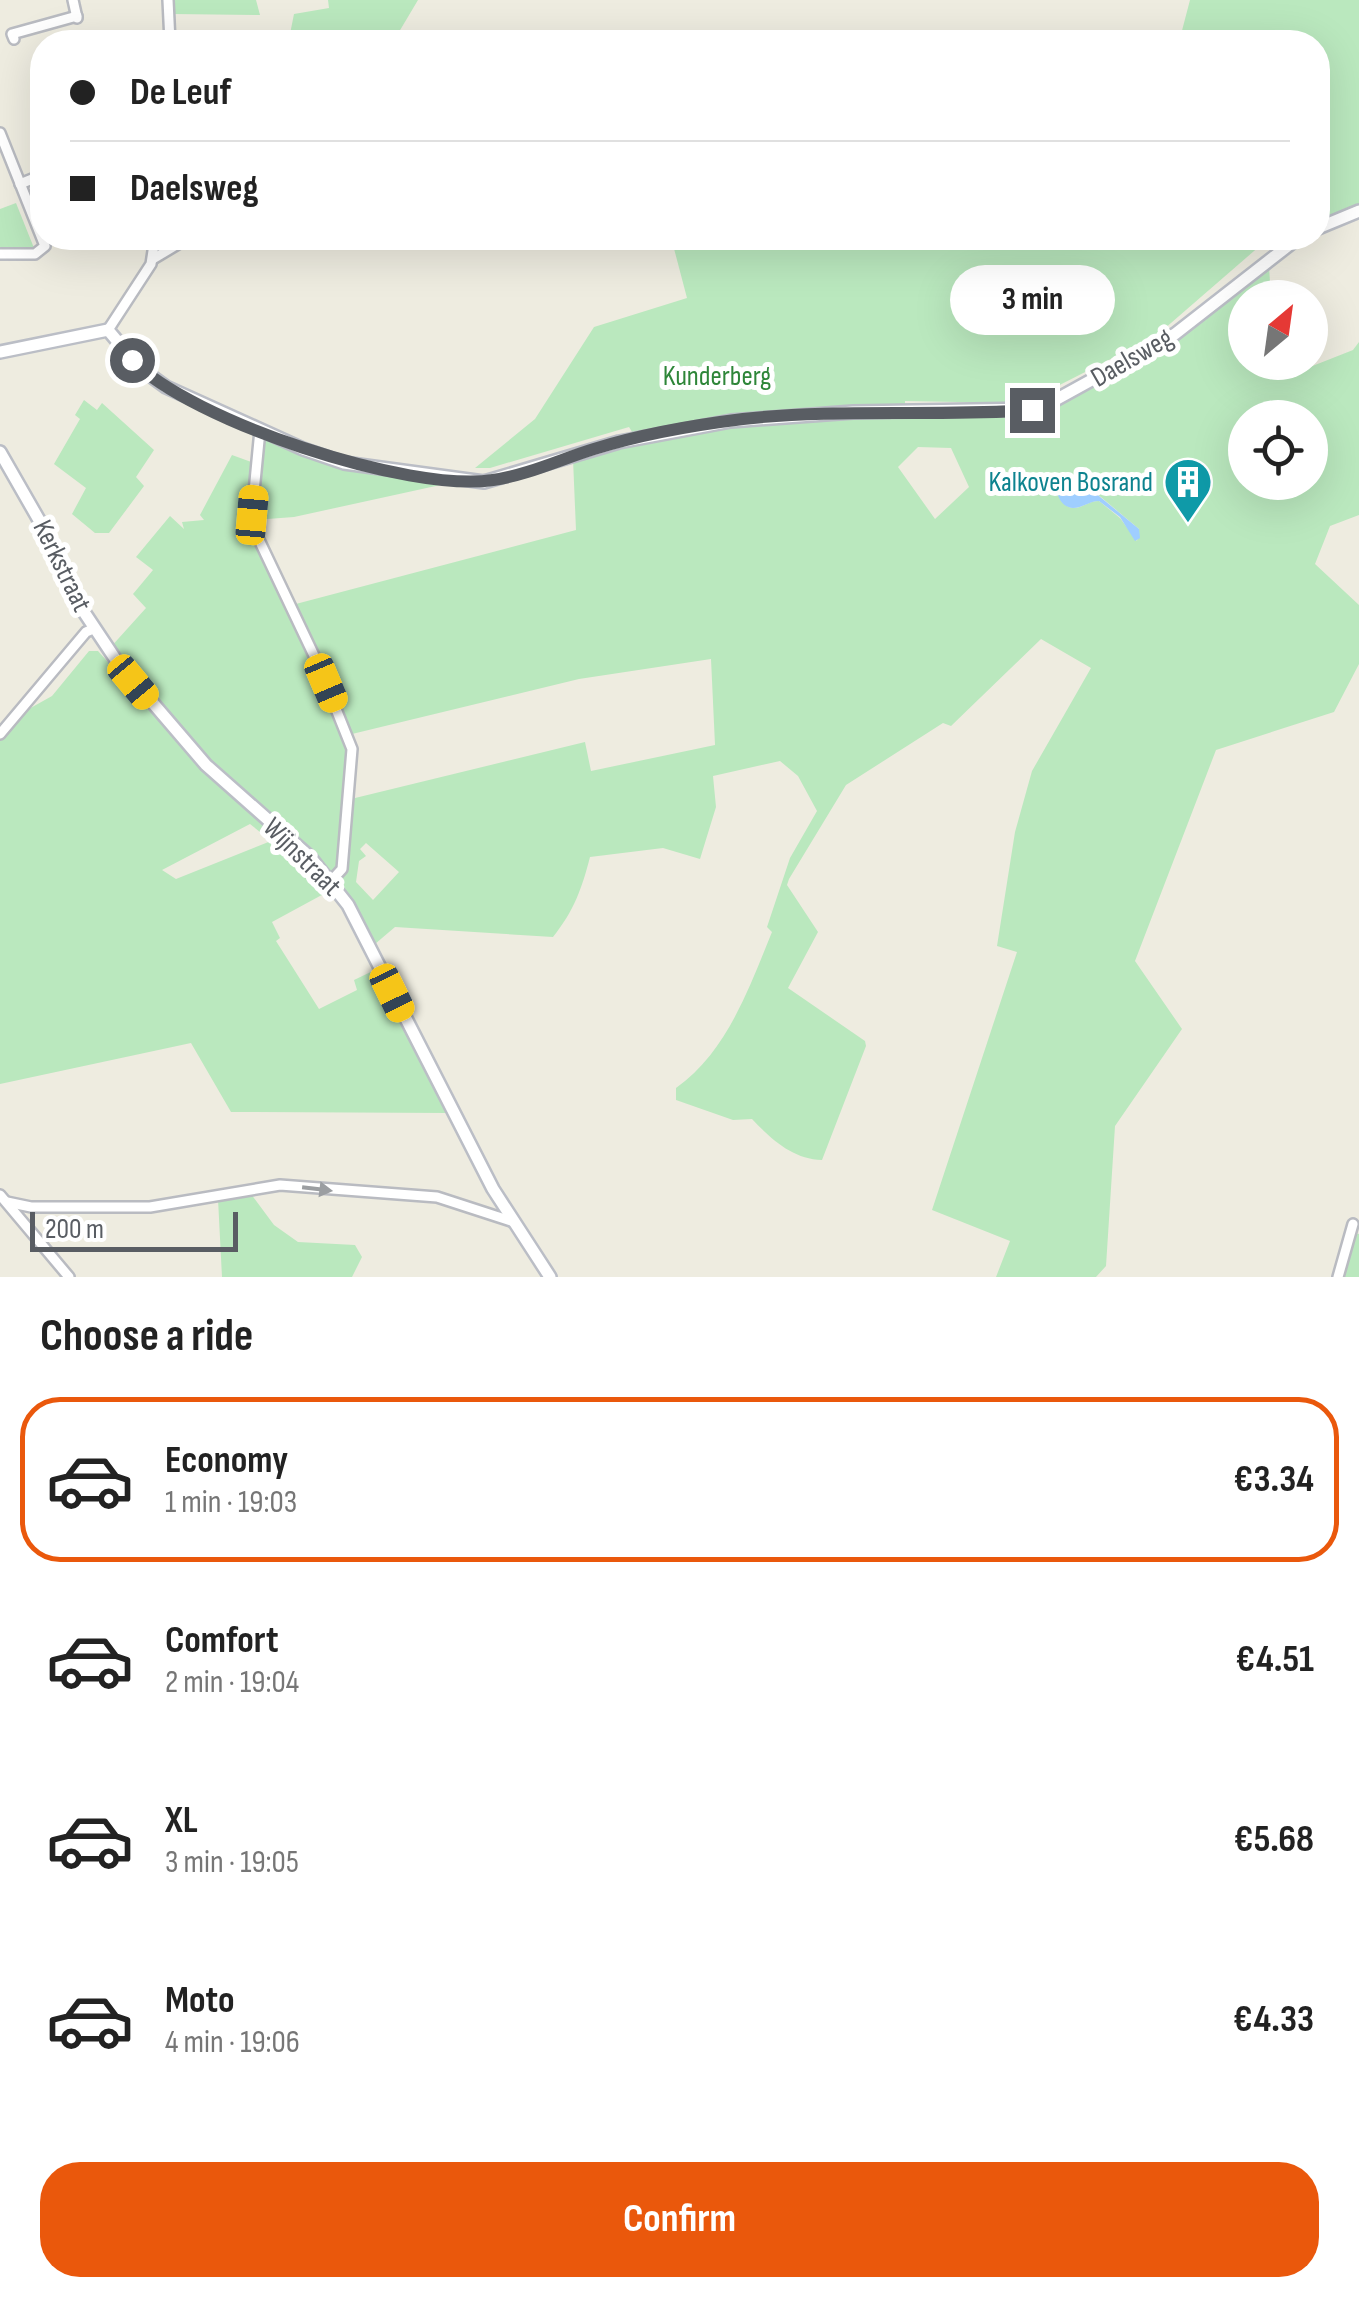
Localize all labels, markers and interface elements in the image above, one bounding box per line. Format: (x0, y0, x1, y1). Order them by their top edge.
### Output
text: De Leuf (130, 70, 231, 115)
text: Daelsweg (130, 166, 259, 211)
callout: 3 min (950, 265, 1114, 335)
text: 3 min (1002, 280, 1063, 319)
north arrow (1228, 280, 1328, 380)
map controls (1228, 280, 1328, 500)
street label: Daelsweg (1085, 321, 1179, 395)
route start (110, 338, 155, 383)
park label: Kunderberg (663, 360, 771, 393)
route end (1010, 388, 1055, 433)
button: locate (1228, 400, 1328, 500)
building icon: Kalkoven Bosrand (1162, 456, 1214, 524)
place label: Kalkoven Bosrand (988, 466, 1153, 499)
car (234, 484, 270, 546)
street label: Kerkstraat (26, 515, 98, 617)
car (102, 649, 164, 715)
car (300, 650, 352, 716)
street label: Wijnstraat (256, 811, 348, 903)
car (365, 959, 419, 1027)
one-way arrow (301, 1181, 333, 1197)
scale bar (30, 1207, 238, 1252)
text: 200 m (45, 1213, 104, 1246)
text: Choose a ride (40, 1309, 253, 1364)
icon: car (45, 1435, 135, 1525)
text: Economy (165, 1438, 288, 1483)
text: €3.34 (1233, 1457, 1314, 1502)
text: 1 min · 19:03 (165, 1483, 297, 1522)
icon: car (45, 1615, 135, 1705)
text: Comfort (165, 1618, 279, 1663)
text: €4.51 (1236, 1637, 1314, 1682)
text: 2 min · 19:04 (165, 1663, 299, 1702)
icon: car (45, 1795, 135, 1885)
text: XL (165, 1798, 198, 1843)
text: €5.68 (1234, 1817, 1314, 1862)
text: 3 min · 19:05 (165, 1843, 299, 1882)
icon: car (45, 1975, 135, 2065)
text: Moto (165, 1978, 235, 2023)
text: €4.33 (1233, 1997, 1314, 2042)
text: 4 min · 19:06 (165, 2023, 300, 2062)
button: Confirm (40, 2162, 1319, 2277)

